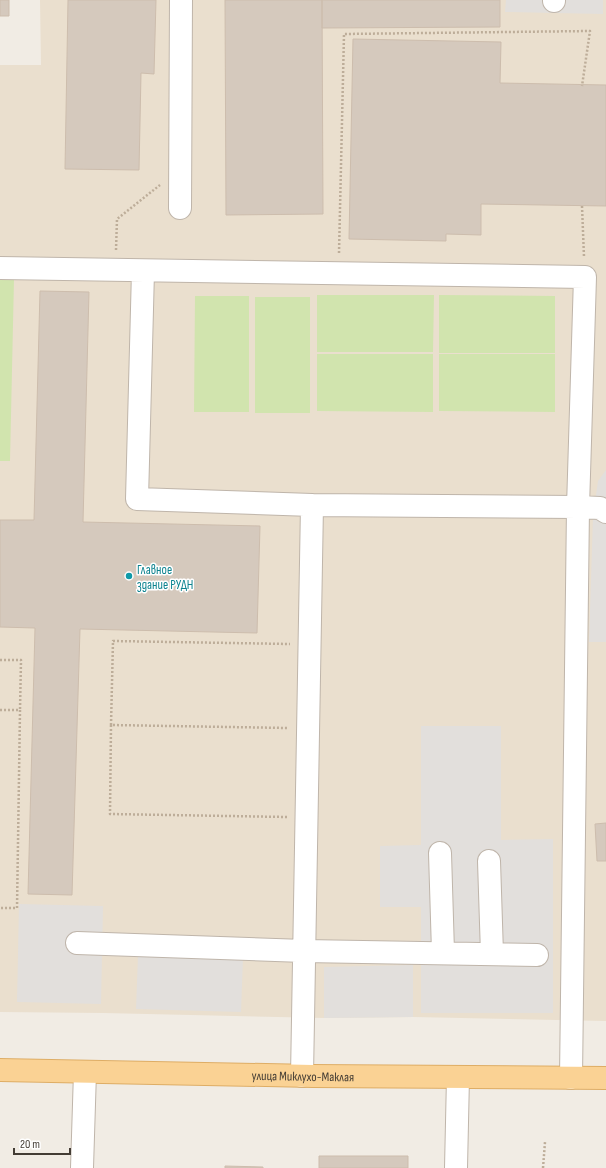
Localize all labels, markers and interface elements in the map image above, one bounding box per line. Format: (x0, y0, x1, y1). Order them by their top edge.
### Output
place label: Главное здание РУДН (137, 562, 193, 593)
marker: Главное здание РУДН (124, 571, 134, 581)
street label: улица Миклухо-Маклая (251, 1068, 354, 1085)
scale bar (14, 1130, 70, 1156)
text: 20 m (20, 1137, 40, 1152)

